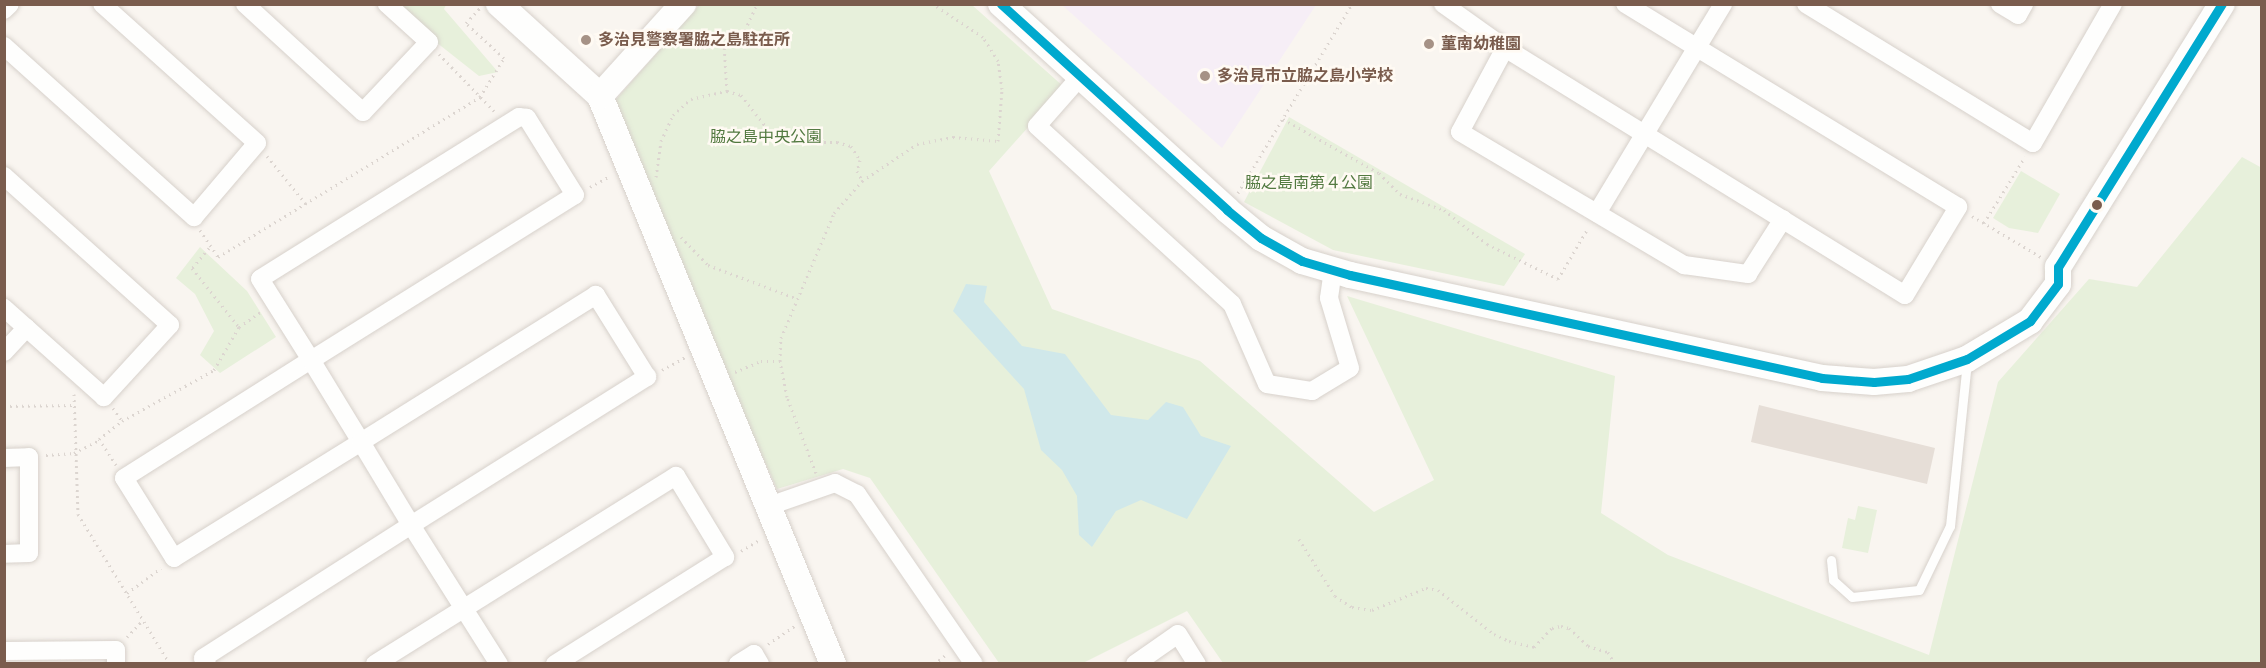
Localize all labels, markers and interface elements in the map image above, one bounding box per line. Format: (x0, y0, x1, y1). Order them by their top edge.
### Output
place label: 多治見警察署脇之島駐在所 (598, 30, 790, 50)
marker: 多治見警察署脇之島駐在所 (579, 33, 593, 47)
place label: 菫南幼稚園 (1441, 34, 1521, 54)
marker: 菫南幼稚園 (1422, 37, 1436, 51)
place label: 多治見市立脇之島小学校 (1217, 66, 1393, 86)
marker: 多治見市立脇之島小学校 (1198, 69, 1212, 83)
park label: 脇之島中央公園 (710, 127, 822, 147)
park label: 脇之島南第４公園 (1245, 173, 1373, 193)
unlabelled marker (2091, 199, 2103, 211)

